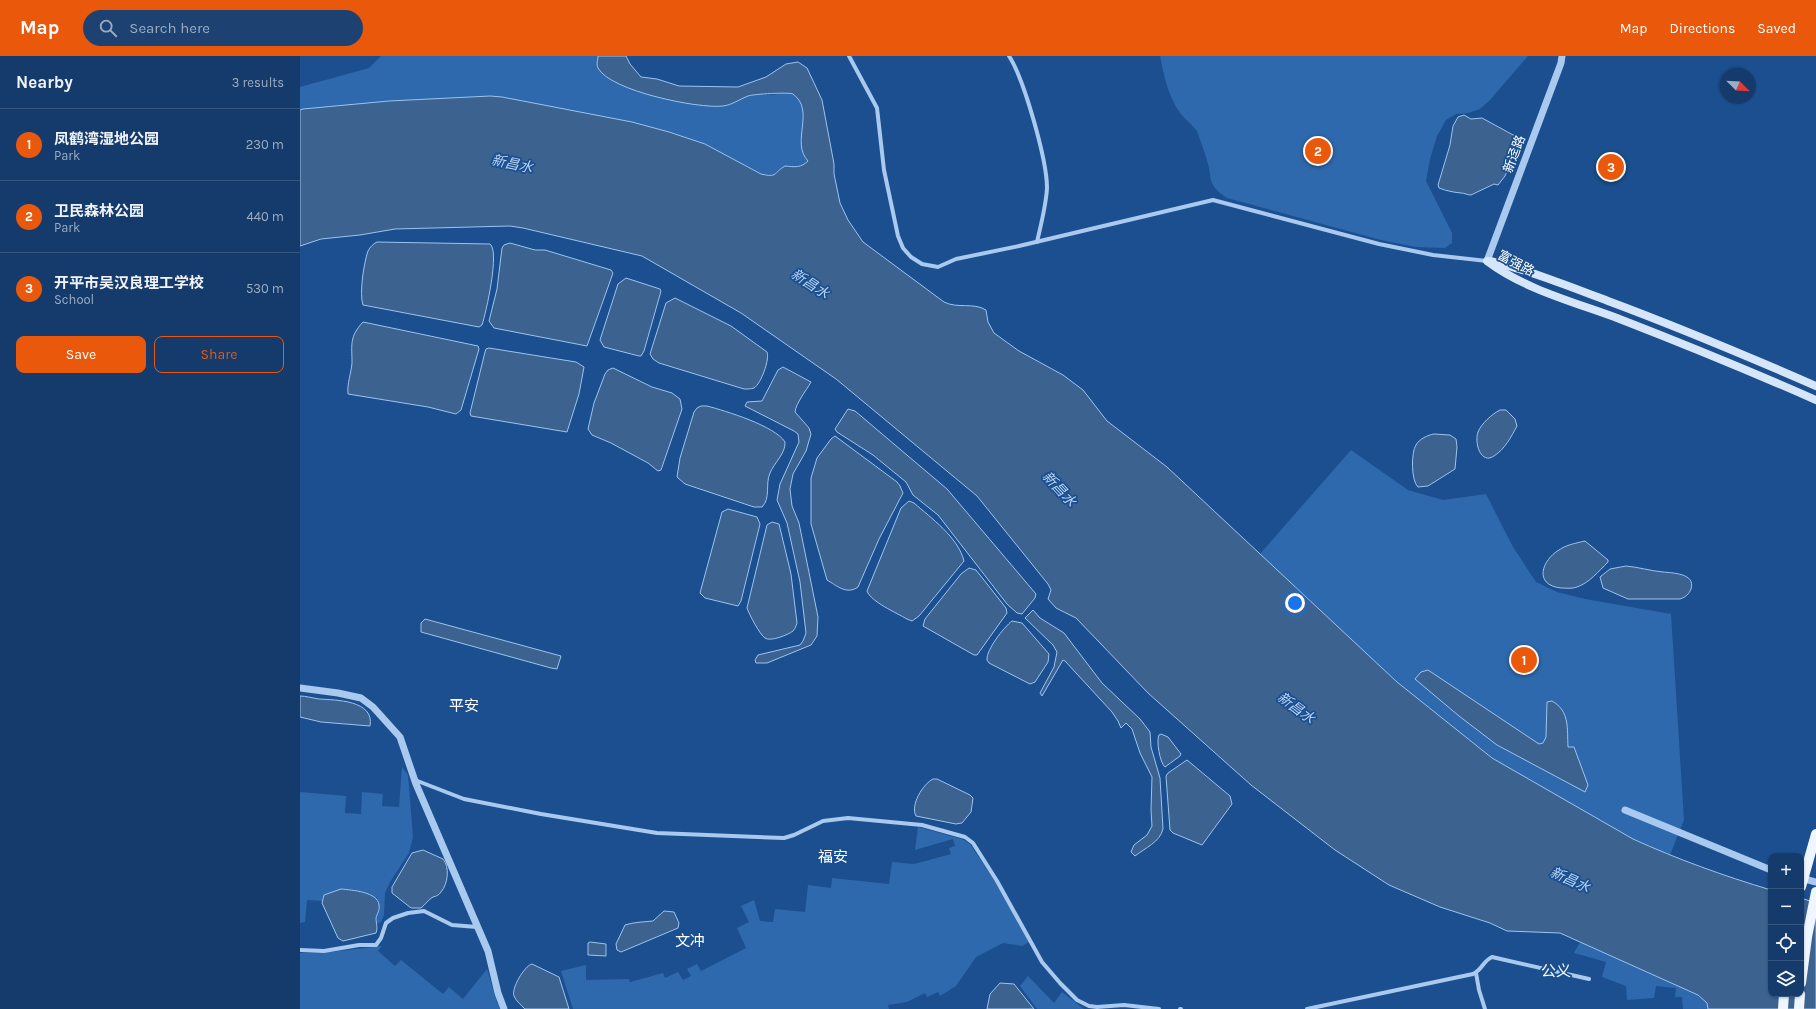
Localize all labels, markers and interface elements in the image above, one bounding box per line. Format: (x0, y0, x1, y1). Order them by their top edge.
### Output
search box (83, 10, 363, 46)
text: Map (20, 17, 59, 39)
icon: search (97, 17, 119, 39)
text: Search here (129, 19, 210, 37)
text: Map (1620, 20, 1648, 37)
text: Directions (1670, 20, 1735, 37)
text: Saved (1757, 20, 1796, 37)
north arrow (1720, 68, 1756, 104)
text: Nearby (16, 72, 73, 92)
text: 3 results (232, 75, 284, 90)
text: 凤鹤湾湿地公园 (54, 130, 159, 148)
street label: 新迳路 (1500, 133, 1528, 175)
pin: 2 (1305, 136, 1331, 166)
text: 1 (27, 137, 31, 152)
text: 230 m (246, 137, 284, 152)
text: Park (54, 148, 80, 163)
water label: 新昌水 (490, 151, 535, 177)
pin: 3 (1598, 152, 1624, 182)
text: 卫民森林公园 (54, 202, 144, 220)
text: 2 (25, 209, 33, 224)
text: 440 m (247, 209, 284, 224)
text: Park (54, 220, 80, 235)
street label: 富强路 (1495, 247, 1537, 279)
water label: 新昌水 (788, 265, 833, 303)
text: 开平市吴汉良理工学校 (54, 274, 204, 292)
text: 3 (25, 281, 33, 296)
text: 530 m (246, 281, 284, 296)
text: School (54, 292, 94, 307)
button: Save (16, 336, 146, 373)
button: Share (154, 336, 284, 373)
water label: 新昌水 (1038, 468, 1080, 511)
your location (1285, 593, 1305, 613)
pin: 1 (1511, 645, 1537, 675)
water label: 新昌水 (1274, 689, 1319, 728)
district label: 平安 (449, 697, 479, 715)
district label: 福安 (818, 848, 848, 866)
map controls (1768, 853, 1804, 997)
button: + (1768, 853, 1804, 889)
water label: 新昌水 (1547, 864, 1594, 897)
button: − (1768, 889, 1804, 925)
button: locate (1768, 925, 1804, 961)
district label: 文冲 (675, 932, 705, 950)
button: layers (1768, 961, 1804, 997)
district label: 公义 (1541, 962, 1571, 980)

